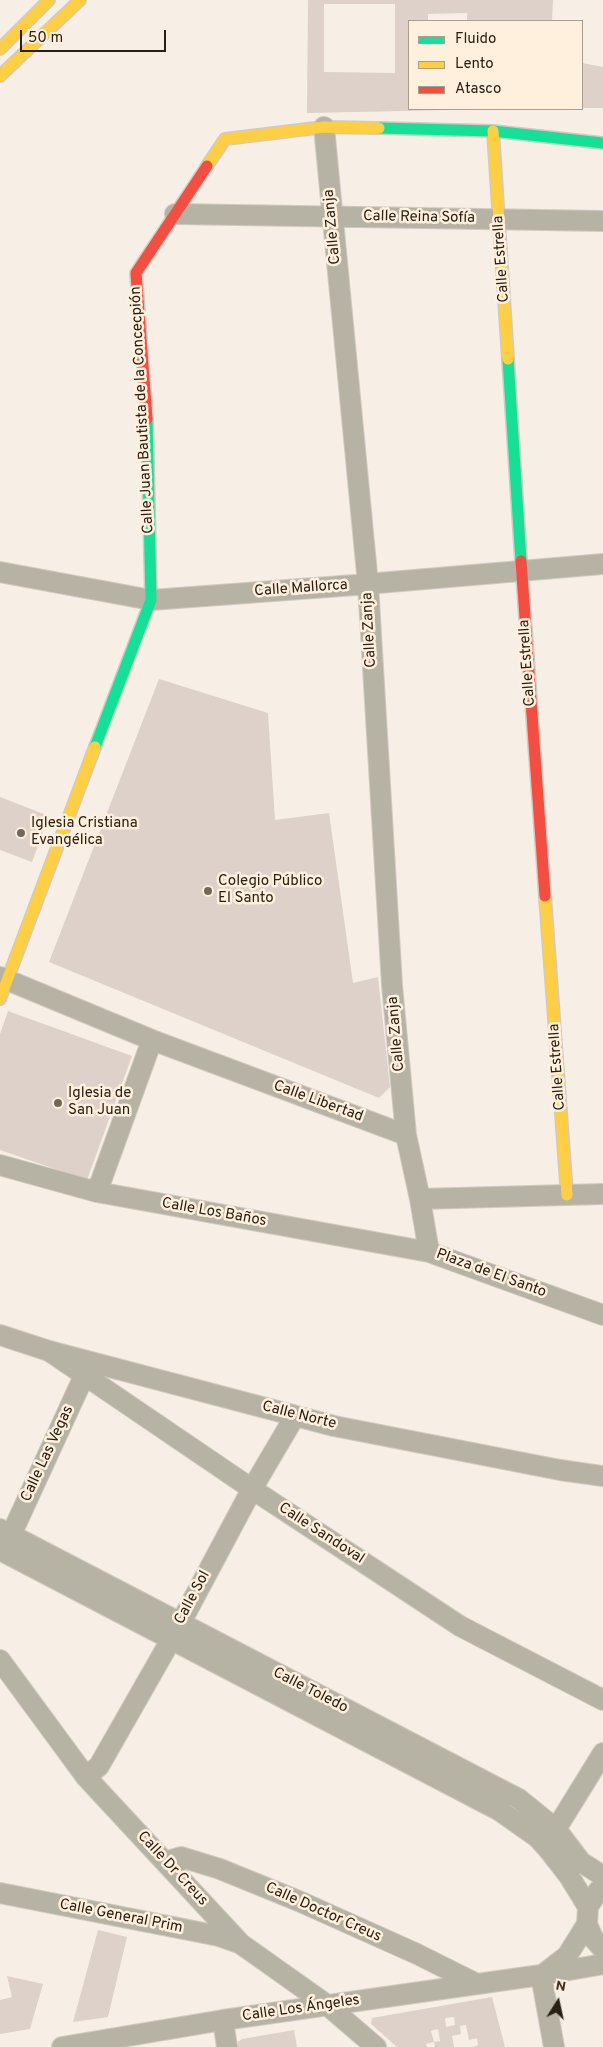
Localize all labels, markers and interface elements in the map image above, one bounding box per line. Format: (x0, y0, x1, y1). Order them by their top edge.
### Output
scale bar (22, 20, 169, 52)
legend (408, 20, 583, 110)
text: 50 m (28, 29, 63, 48)
text: Fluido (455, 30, 496, 49)
text: Lento (455, 55, 494, 74)
text: Atasco (455, 80, 501, 99)
street label: Calle Zanja (321, 189, 345, 265)
street label: Calle Reina Sofía (363, 208, 475, 228)
street label: Calle Estrella (490, 215, 514, 303)
street label: Calle Juan Bautista de la Concecpión (128, 286, 158, 534)
street label: Calle Mallorca (254, 577, 348, 601)
street label: Calle Zanja (359, 592, 381, 668)
street label: Calle Estrella (516, 619, 540, 707)
place label: Iglesia Cristiana Evangélica (31, 815, 138, 850)
marker: Iglesia Cristiana Evangélica (15, 827, 27, 839)
place label: Colegio Público El Santo (218, 873, 322, 908)
marker: Colegio Público El Santo (202, 885, 214, 897)
street label: Calle Zanja (385, 996, 409, 1072)
street label: Calle Estrella (546, 1023, 570, 1111)
street label: Calle Libertad (271, 1077, 365, 1127)
place label: Iglesia de San Juan (68, 1085, 131, 1120)
marker: Iglesia de San Juan (52, 1097, 64, 1109)
street label: Calle Los Baños (160, 1195, 268, 1231)
street label: Plaza de El Santo (433, 1246, 549, 1302)
street label: Calle Norte (260, 1398, 338, 1434)
street label: Calle Las Vegas (18, 1403, 78, 1505)
street label: Calle Sandoval (275, 1500, 367, 1568)
street label: Calle Sol (171, 1568, 215, 1628)
street label: Calle Toledo (269, 1664, 351, 1718)
street label: Calle Dr Creus (133, 1828, 211, 1910)
street label: Calle Doctor Creus (262, 1879, 384, 1947)
street label: Calle General Prim (58, 1896, 184, 1938)
north arrow (533, 1977, 583, 2027)
text: N (554, 1977, 567, 1996)
street label: Calle Los Ángeles (241, 1992, 361, 2026)

